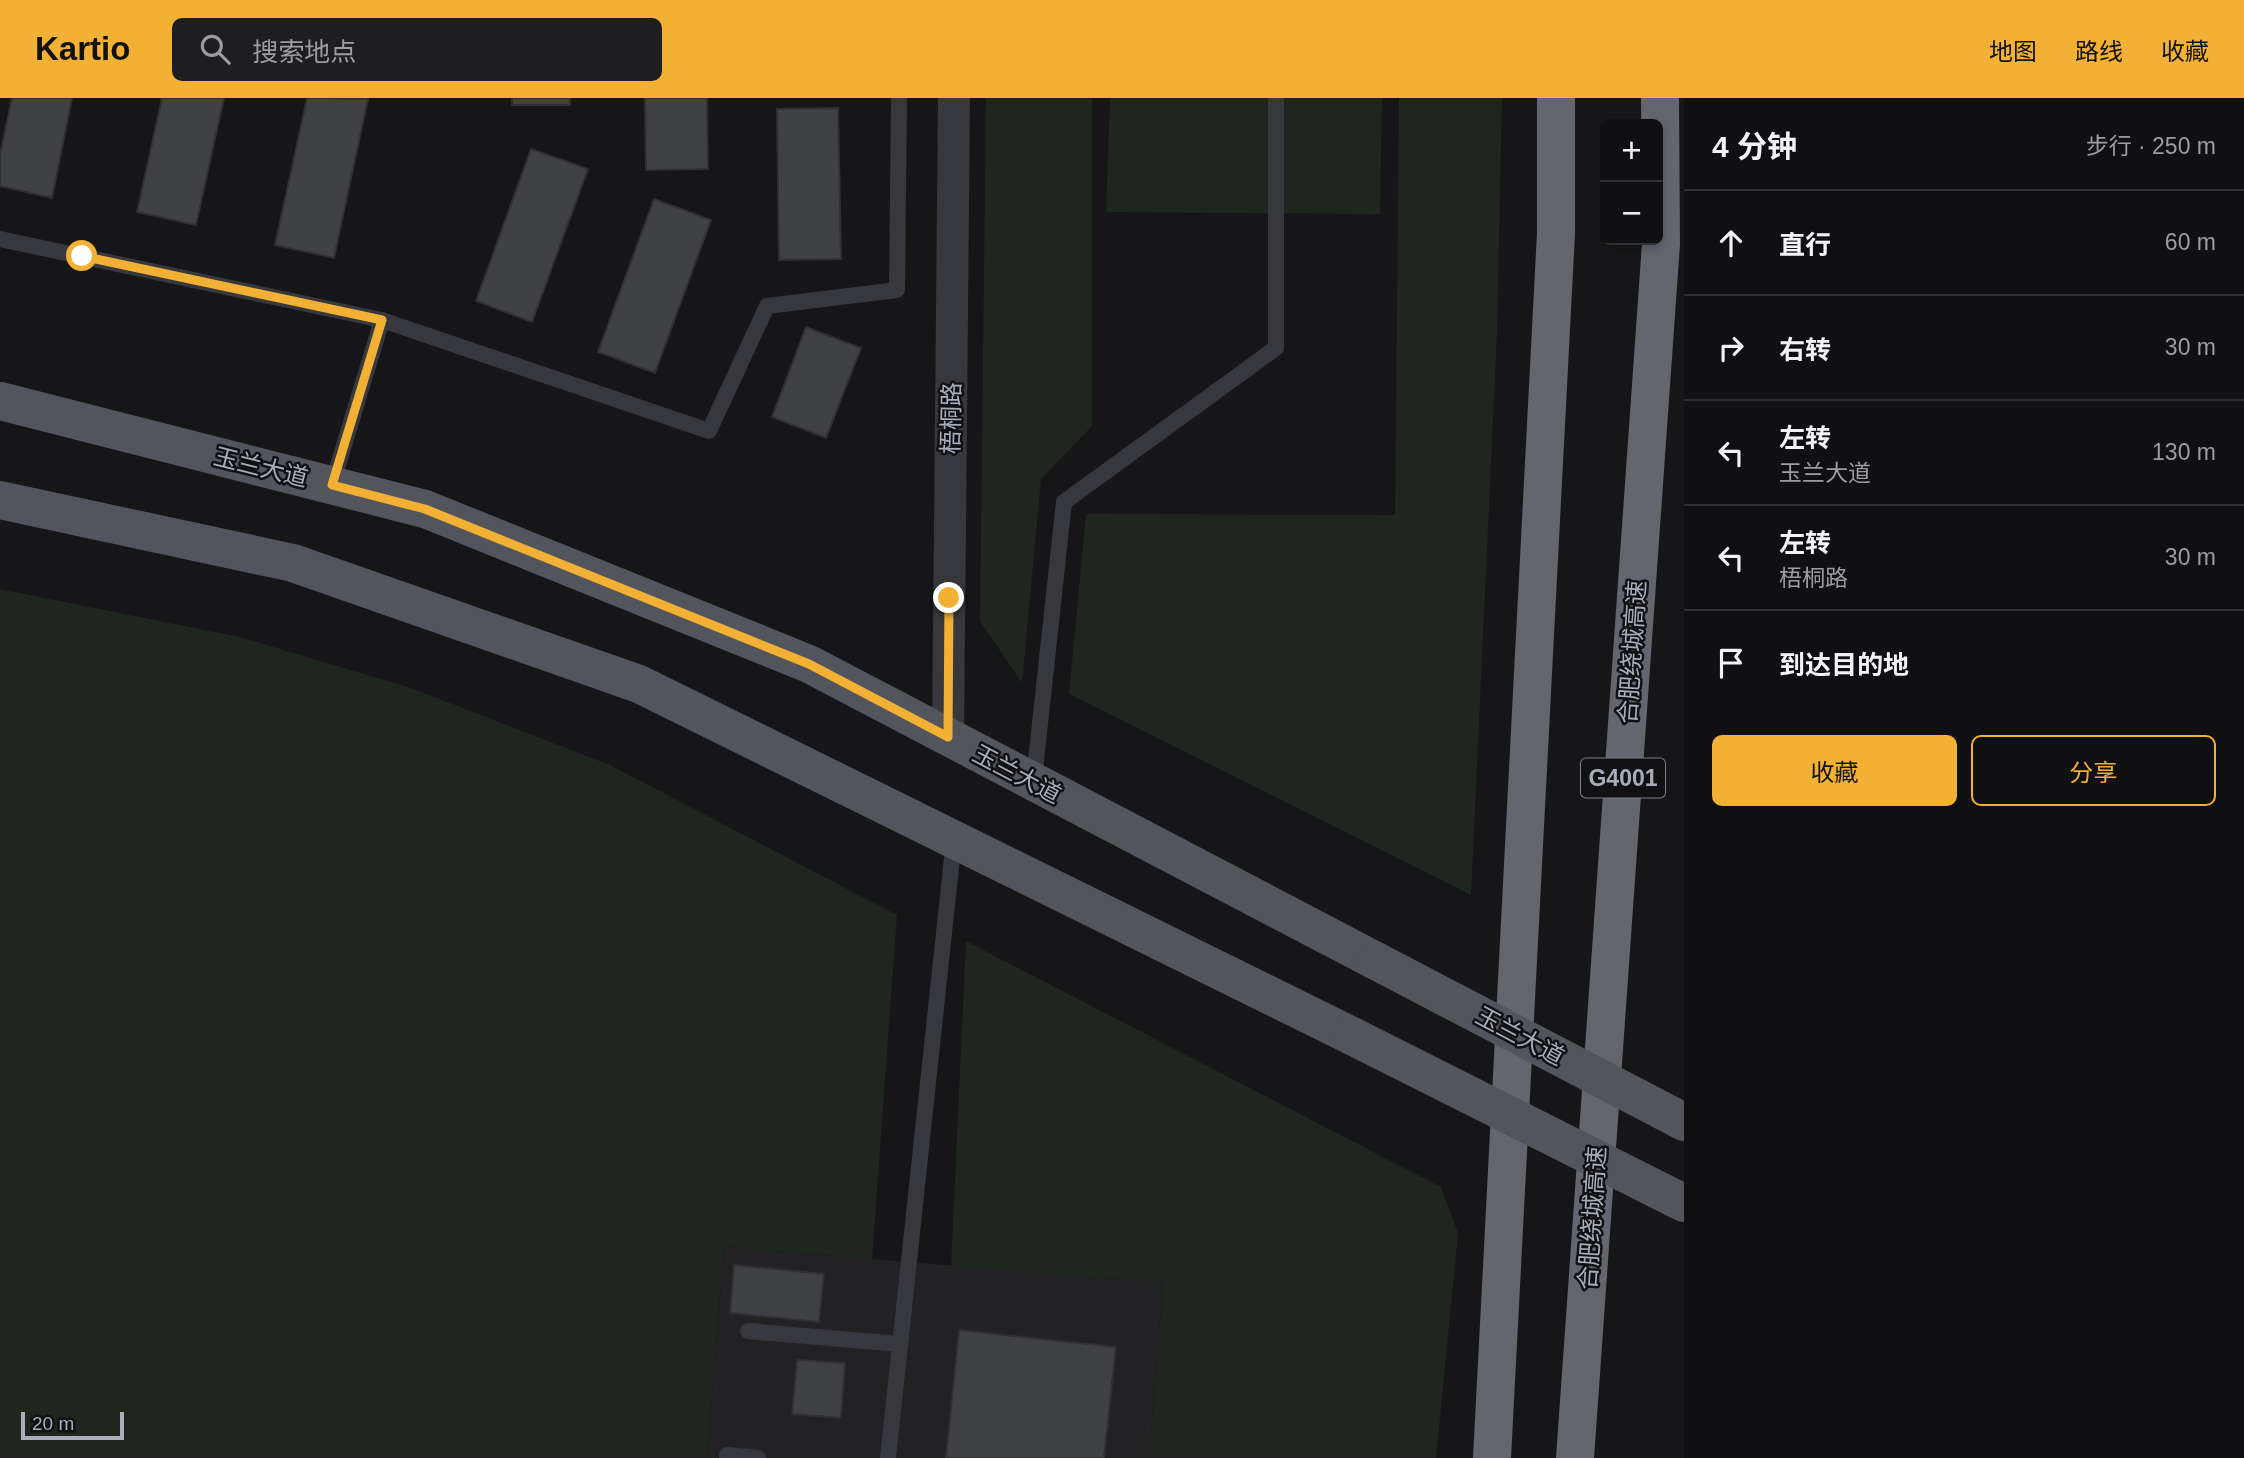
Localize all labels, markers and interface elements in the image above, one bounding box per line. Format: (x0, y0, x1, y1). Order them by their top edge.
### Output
search box (172, 18, 662, 81)
text: Kartio (35, 30, 130, 67)
icon: search (196, 30, 234, 68)
text: 搜索地点 (252, 37, 356, 67)
text: 地图 (1989, 38, 2037, 65)
text: 路线 (2075, 38, 2123, 65)
text: 收藏 (2161, 38, 2209, 65)
map controls (1600, 119, 1663, 245)
button: + (1600, 119, 1663, 182)
text: 4 分钟 (1712, 130, 1797, 163)
text: 步行 · 250 m (2086, 133, 2216, 159)
button: − (1600, 182, 1663, 245)
icon: ahead (1712, 224, 1750, 262)
text: 60 m (2165, 229, 2216, 255)
text: 直行 (1779, 230, 1831, 260)
route start (66, 240, 97, 271)
icon: right (1712, 329, 1750, 367)
text: 30 m (2165, 334, 2216, 360)
text: 右转 (1779, 335, 1831, 365)
street label: 梧桐路 (937, 382, 965, 454)
text: 左转 (1779, 423, 1831, 453)
icon: left (1712, 434, 1750, 472)
text: 130 m (2152, 439, 2216, 465)
street label: 玉兰大道 (211, 442, 311, 492)
text: 玉兰大道 (1779, 460, 1871, 486)
text: 左转 (1779, 528, 1831, 558)
icon: left (1712, 539, 1750, 577)
text: 30 m (2165, 544, 2216, 570)
text: 梧桐路 (1779, 565, 1848, 591)
street label: 合肥绕城高速 (1614, 579, 1650, 725)
route end (933, 582, 964, 613)
icon: arrive (1712, 644, 1750, 682)
text: 到达目的地 (1779, 650, 1909, 680)
button: 收藏 (1712, 735, 1957, 806)
button: 分享 (1971, 735, 2216, 806)
street label: 玉兰大道 (968, 740, 1066, 808)
road number: G4001 (1581, 758, 1665, 798)
street label: 玉兰大道 (1471, 1002, 1569, 1070)
street label: 合肥绕城高速 (1574, 1145, 1610, 1291)
scale bar (21, 1409, 124, 1441)
text: 20 m (32, 1413, 74, 1434)

